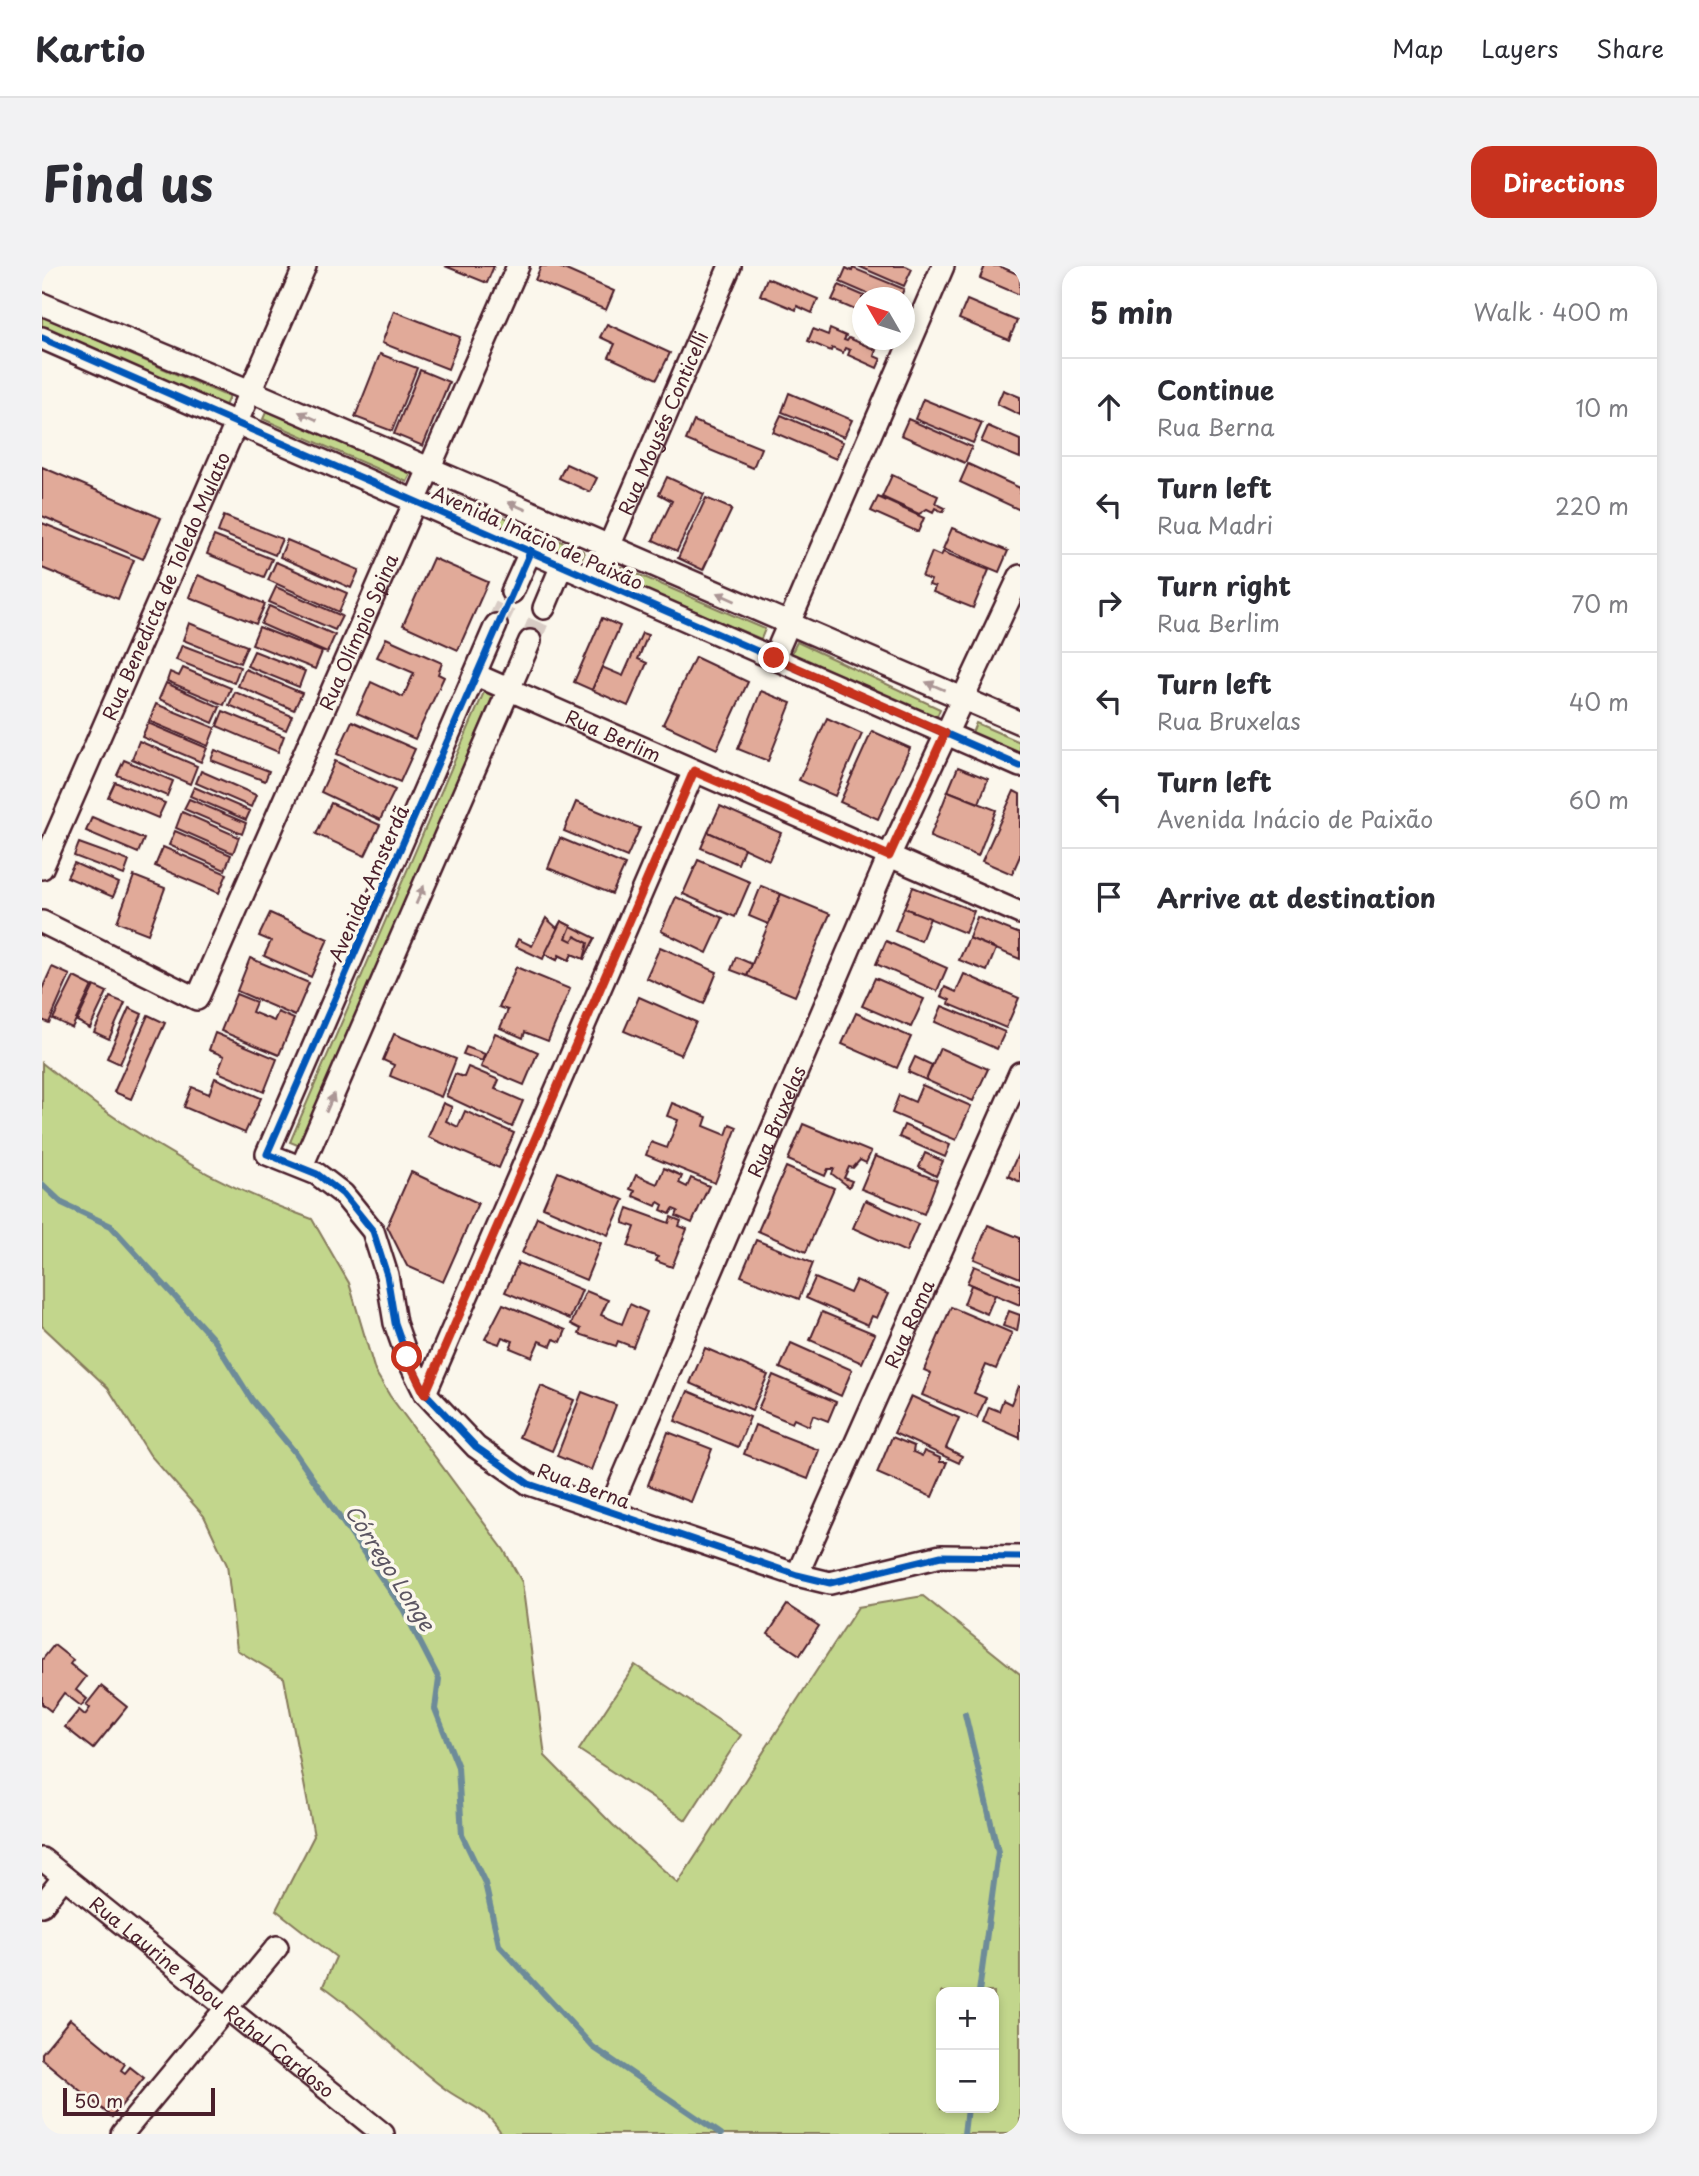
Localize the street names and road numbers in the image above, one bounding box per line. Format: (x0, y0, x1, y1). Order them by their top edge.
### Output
street label: Rua Moysés Conticelli (610, 327, 714, 519)
street label: Rua Benedicta de Toledo Mulato (94, 447, 236, 724)
street label: Avenida Inácio de Paixão (428, 478, 648, 596)
street label: Rua Olímpio Spina (311, 549, 404, 714)
street label: Rua Berlim (561, 702, 666, 768)
street label: Avenida Amsterdã (321, 800, 415, 966)
street label: Rua Bruxelas (739, 1061, 812, 1181)
street label: Rua Roma (877, 1275, 941, 1372)
street label: Rua Berna (534, 1455, 634, 1515)
street label: Rua Laurine Abou Rahal Cardoso (84, 1889, 341, 2104)

